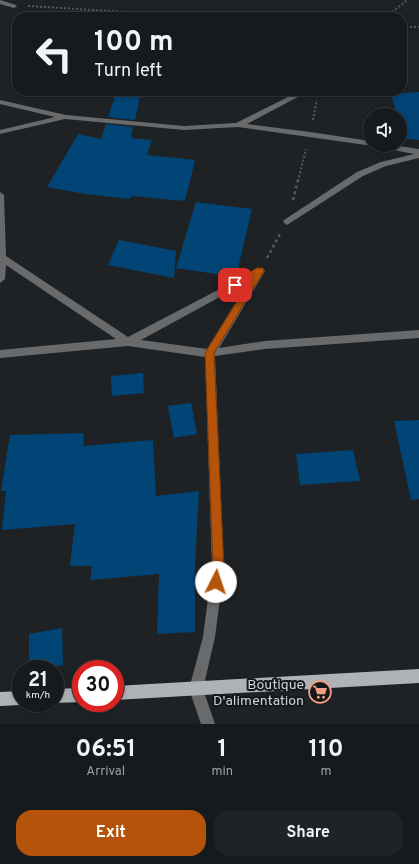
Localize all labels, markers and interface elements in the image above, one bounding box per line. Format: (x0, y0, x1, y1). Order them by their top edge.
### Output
text: 100 m (94, 25, 174, 61)
icon: left (28, 28, 80, 80)
text: Turn left (94, 60, 162, 83)
map controls (363, 108, 407, 152)
button: sound (363, 108, 407, 152)
pin (218, 268, 252, 302)
icon: arrive (224, 274, 246, 296)
position arrow (195, 561, 237, 603)
speed limit sign: 30 (72, 660, 124, 712)
text: 21 (28, 668, 48, 694)
place label: Boutique D'alimentation (213, 677, 304, 710)
supermarket icon: Boutique D'alimentation (307, 679, 333, 705)
text: km/h (26, 689, 50, 702)
text: 06:51 (75, 735, 136, 765)
text: 1 (218, 735, 227, 765)
text: 110 (309, 735, 344, 765)
text: Arrival (86, 764, 125, 780)
text: min (212, 764, 233, 780)
text: m (321, 764, 332, 780)
button: Exit (16, 810, 206, 856)
button: Share (214, 810, 403, 856)

